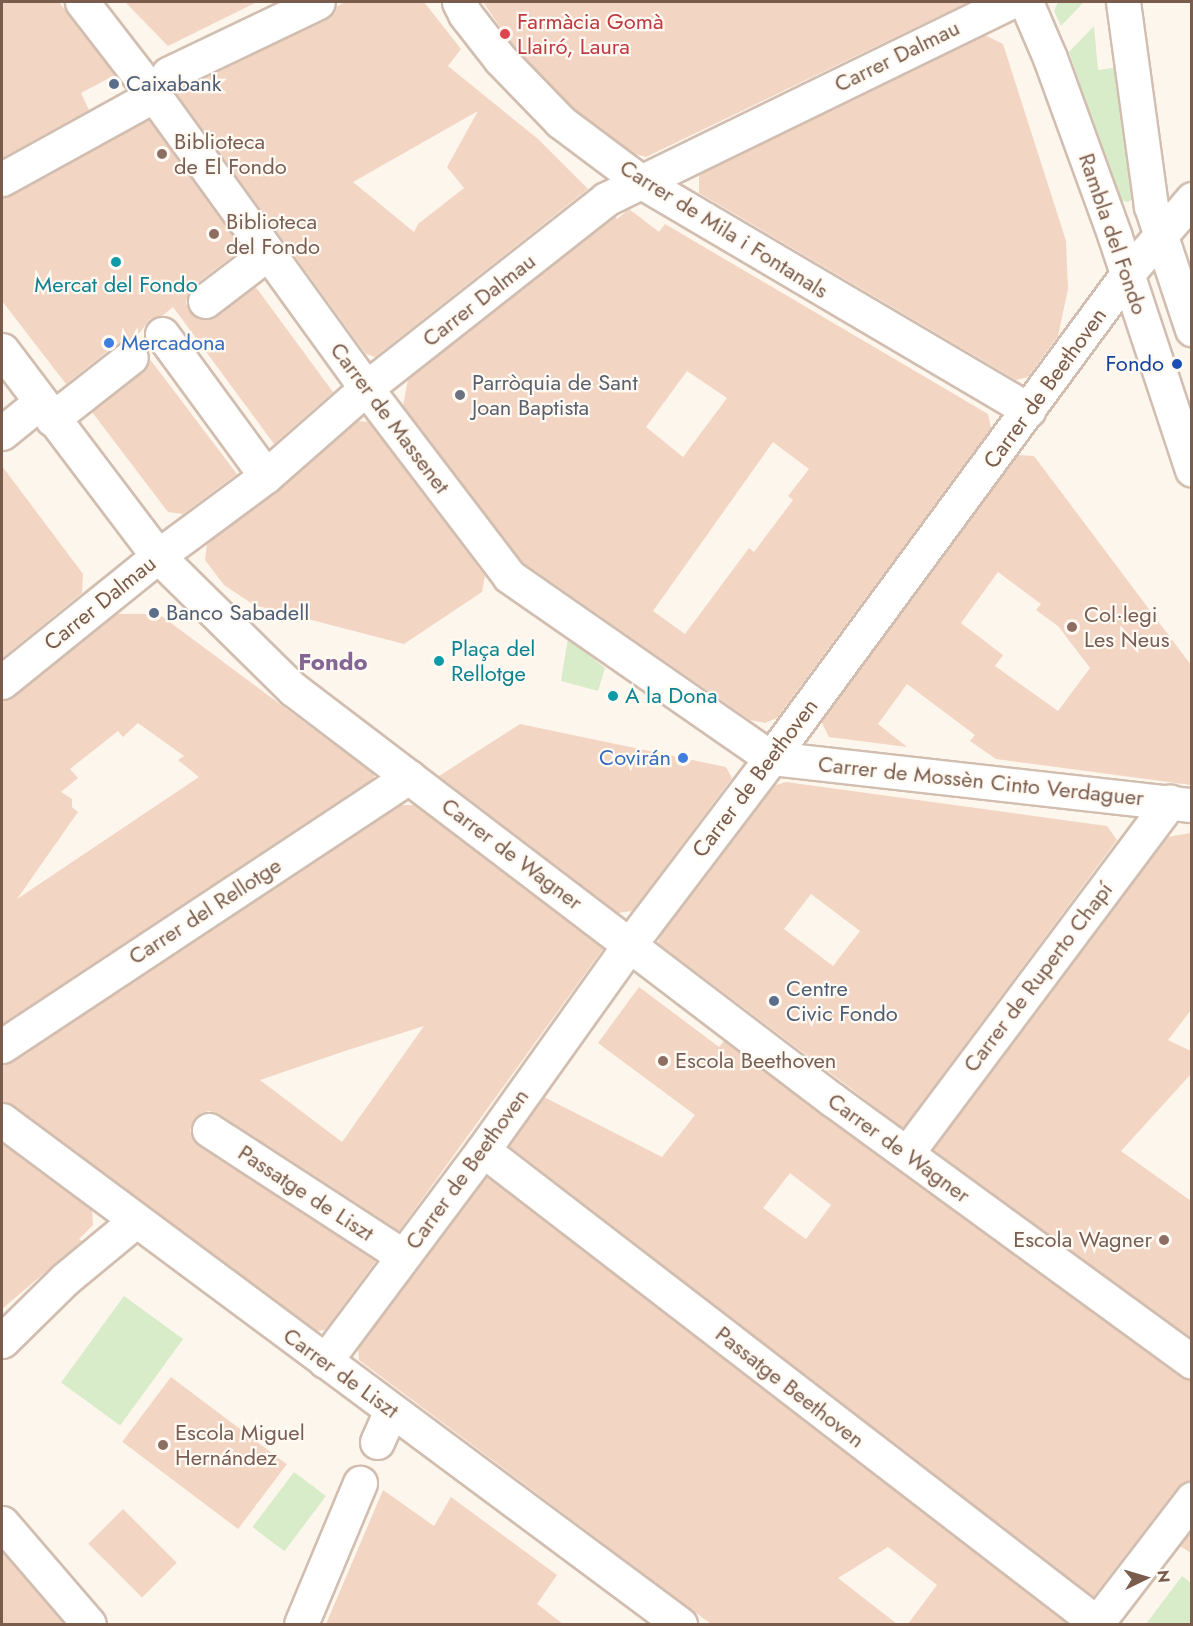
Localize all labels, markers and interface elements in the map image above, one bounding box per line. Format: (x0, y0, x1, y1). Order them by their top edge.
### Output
place label: Farmàcia Gomà Llairó, Laura (517, 8, 664, 60)
street label: Carrer Dalmau (830, 14, 964, 98)
marker: Farmàcia Gomà Llairó, Laura (498, 27, 512, 41)
place label: Caixabank (126, 71, 222, 97)
marker: Caixabank (107, 77, 121, 91)
place label: Biblioteca de El Fondo (174, 128, 287, 180)
marker: Biblioteca de El Fondo (155, 147, 169, 161)
street label: Rambla del Fondo (1073, 150, 1153, 318)
street label: Carrer de Mila i Fontanals (615, 154, 833, 304)
place label: Biblioteca del Fondo (226, 208, 320, 260)
marker: Biblioteca del Fondo (207, 227, 221, 241)
street label: Carrer Dalmau (417, 248, 541, 352)
marker: Mercat del Fondo (109, 255, 123, 269)
place label: Mercat del Fondo (34, 272, 198, 298)
street label: Carrer de Beethoven (978, 303, 1112, 473)
place label: Mercadona (121, 330, 225, 356)
marker: Mercadona (102, 336, 116, 350)
street label: Carrer de Massenet (325, 337, 455, 499)
place label: Fondo (1106, 351, 1164, 377)
marker: Fondo (1168, 355, 1186, 373)
place label: Parròquia de Sant Joan Baptista (472, 369, 638, 420)
marker: Parròquia de Sant Joan Baptista (453, 388, 467, 402)
street label: Carrer Dalmau (39, 550, 161, 656)
place label: Banco Sabadell (166, 600, 309, 626)
place label: Col·legi Les Neus (1084, 601, 1169, 652)
marker: Banco Sabadell (147, 606, 161, 620)
marker: Col·legi Les Neus (1065, 620, 1079, 634)
place label: Plaça del Rellotge (451, 635, 535, 686)
district label: Fondo (298, 648, 368, 676)
marker: Plaça del Rellotge (432, 654, 446, 668)
place label: A la Dona (625, 683, 717, 709)
marker: A la Dona (606, 689, 620, 703)
street label: Carrer de Beethoven (687, 693, 823, 863)
place label: Covirán (599, 745, 671, 771)
marker: Covirán (676, 751, 690, 765)
street label: Carrer de Mossèn Cinto Verdaguer (817, 751, 1145, 811)
street label: Carrer de Wagner (436, 792, 588, 916)
street label: Carrer del Rellotge (124, 852, 286, 970)
street label: Carrer de Ruperto Chapí (958, 877, 1118, 1077)
place label: Centre Civic Fondo (786, 975, 898, 1026)
marker: Centre Civic Fondo (767, 994, 781, 1008)
place label: Escola Beethoven (675, 1048, 836, 1074)
marker: Escola Beethoven (656, 1054, 670, 1068)
street label: Carrer de Beethoven (400, 1084, 534, 1254)
street label: Carrer de Wagner (823, 1088, 975, 1208)
street label: Passatge de Liszt (233, 1139, 379, 1247)
place label: Escola Wagner (1013, 1227, 1152, 1253)
marker: Escola Wagner (1157, 1233, 1171, 1247)
street label: Passatge Beethoven (710, 1321, 870, 1453)
street label: Carrer de Liszt (278, 1322, 404, 1424)
place label: Escola Miguel Hernández (175, 1419, 305, 1470)
marker: Escola Miguel Hernández (156, 1438, 170, 1452)
north arrow (1115, 1548, 1175, 1608)
text: N (1151, 1569, 1175, 1584)

